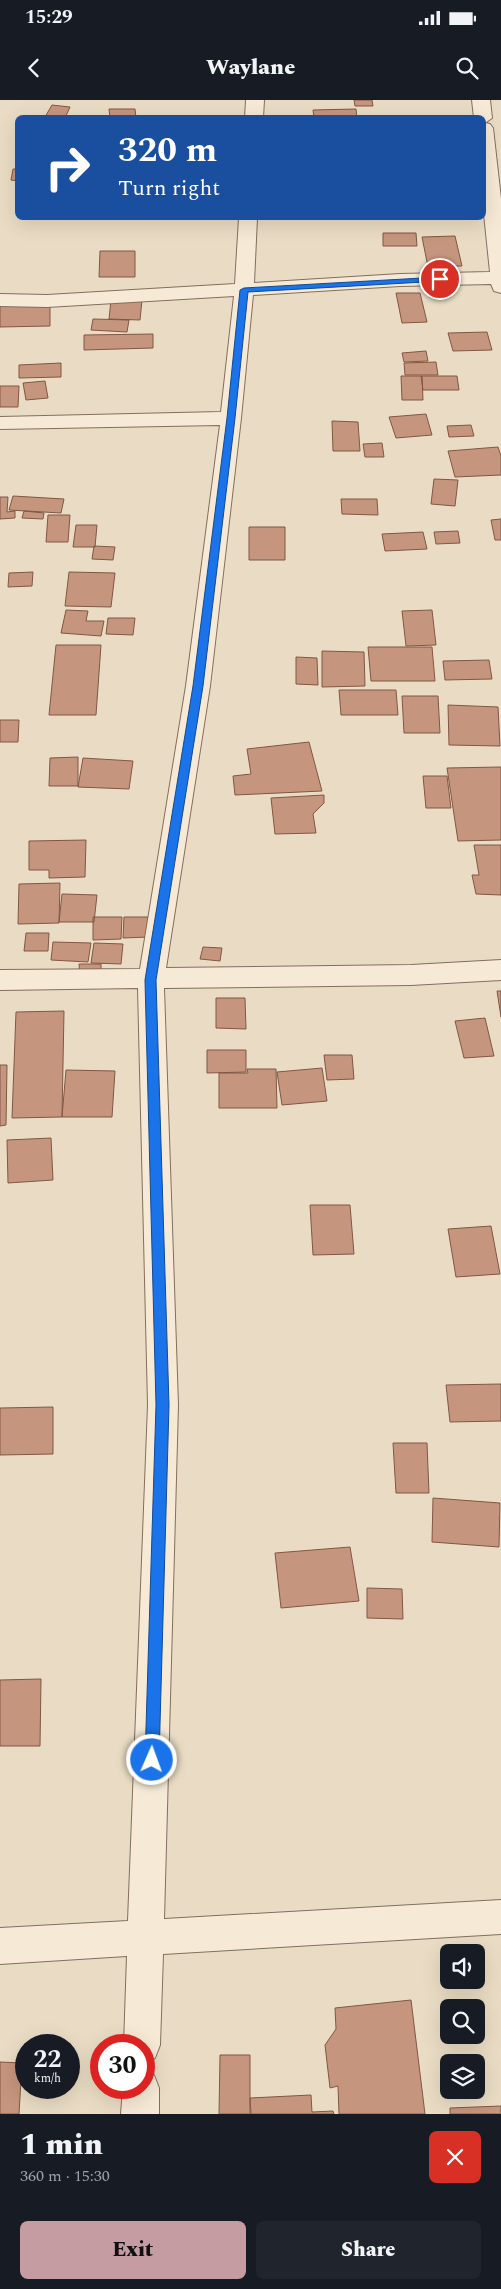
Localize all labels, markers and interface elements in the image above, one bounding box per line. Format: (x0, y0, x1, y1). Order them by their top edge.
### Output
text: 15:29 (25, 3, 73, 32)
text: Waylane (206, 51, 295, 84)
icon: back (20, 54, 48, 82)
icon: search (453, 54, 481, 82)
text: 320 m (118, 124, 217, 177)
icon: right (35, 135, 100, 200)
text: Turn right (118, 172, 220, 205)
pin (419, 258, 461, 300)
icon: arrive (426, 265, 454, 293)
position arrow (125, 1733, 177, 1785)
map controls (440, 1944, 485, 2099)
button: sound (440, 1944, 485, 1989)
button: search (440, 1999, 485, 2044)
speed limit sign: 30 (90, 2034, 155, 2099)
text: 22 (33, 2041, 62, 2079)
button: layers (440, 2054, 485, 2099)
text: km/h (34, 2069, 61, 2088)
text: 1 min (20, 2122, 103, 2168)
button: close (429, 2131, 481, 2183)
text: 360 m · 15:30 (20, 2164, 110, 2188)
button: Exit (20, 2221, 246, 2279)
button: Share (256, 2221, 481, 2279)

